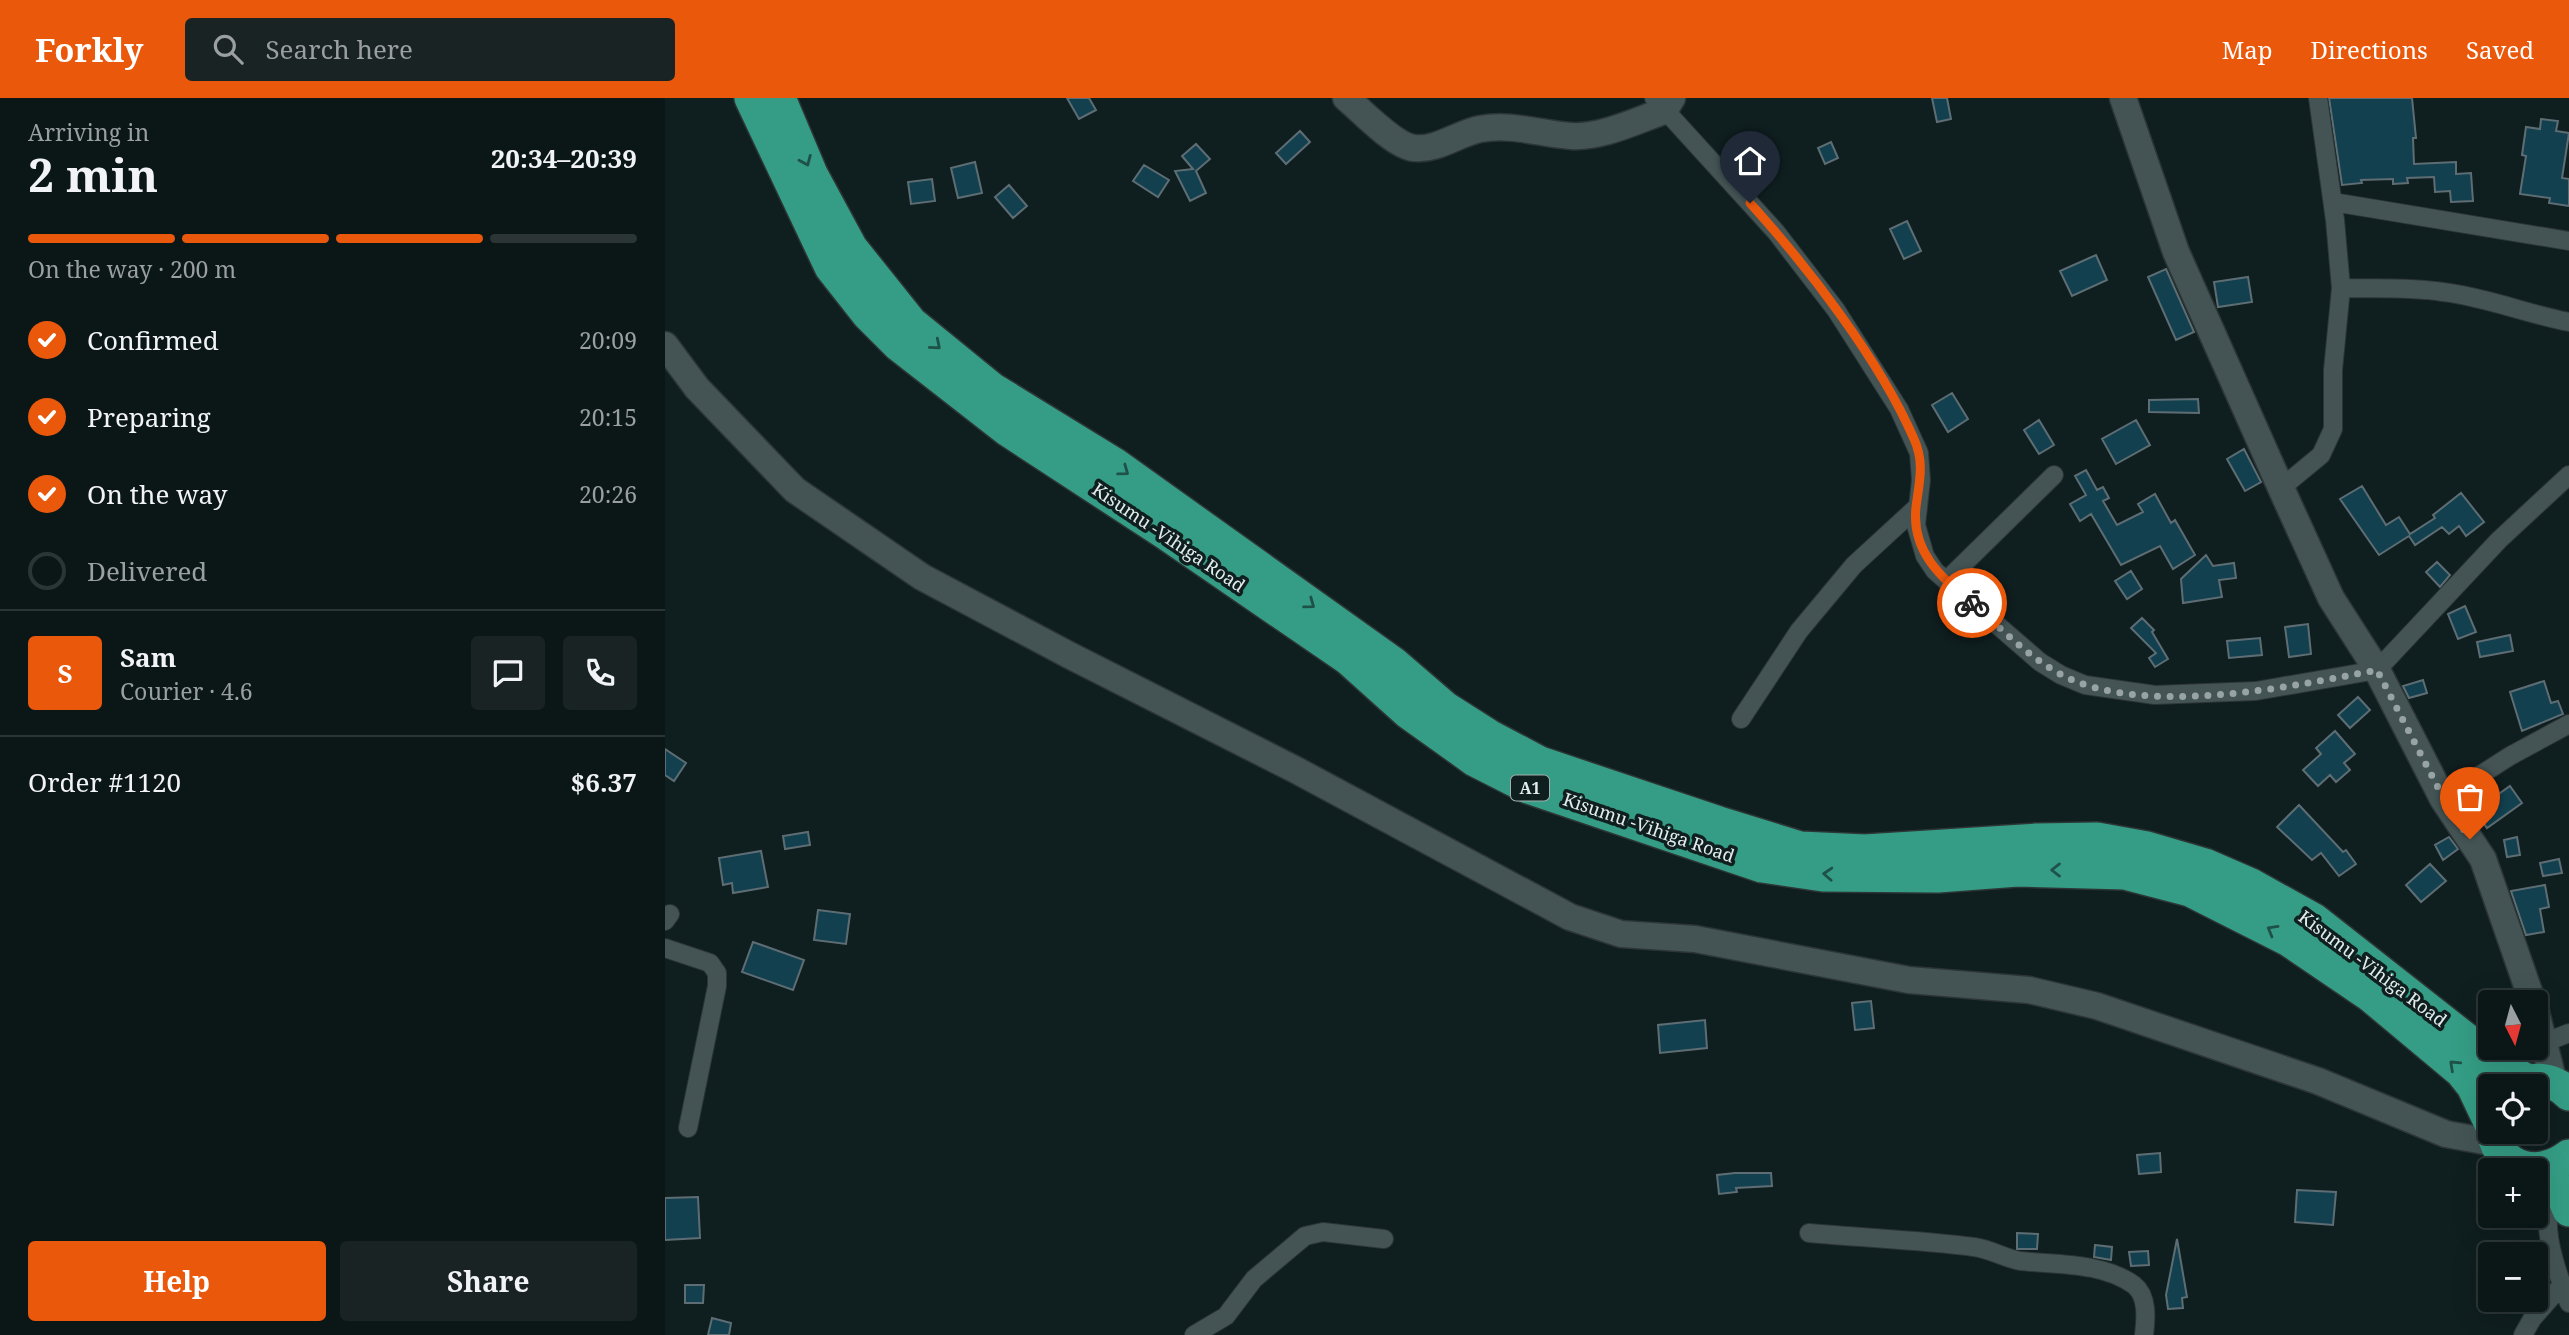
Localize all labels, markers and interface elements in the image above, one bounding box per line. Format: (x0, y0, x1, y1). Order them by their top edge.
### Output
search box (185, 18, 675, 81)
text: Forkly (35, 27, 143, 72)
icon: search (209, 30, 247, 68)
text: Search here (265, 31, 413, 67)
text: Map (2222, 33, 2273, 66)
text: Directions (2311, 33, 2428, 66)
text: Saved (2466, 33, 2534, 66)
text: Arriving in (28, 116, 149, 148)
pin (1720, 131, 1780, 203)
text: 20:34–20:39 (491, 140, 637, 176)
icon: home (1731, 142, 1769, 180)
text: 2 min (28, 143, 158, 205)
one-way arrow (798, 154, 812, 166)
text: On the way · 200 m (28, 253, 236, 285)
icon: check (28, 321, 66, 359)
text: Confirmed (87, 322, 219, 358)
text: 20:09 (579, 324, 637, 356)
one-way arrow (928, 337, 941, 349)
icon: check (28, 398, 66, 436)
text: Preparing (87, 399, 211, 435)
text: 20:15 (579, 401, 637, 433)
one-way arrow (1117, 463, 1129, 476)
icon: check (28, 475, 66, 513)
text: On the way (87, 476, 227, 512)
street label: Kisumu -Vihiga Road (1088, 477, 1250, 597)
text: 20:26 (579, 478, 637, 510)
text: Delivered (87, 553, 207, 589)
courier (1937, 568, 2007, 638)
icon: bike (1953, 584, 1991, 622)
one-way arrow (1302, 596, 1314, 608)
button: chat (471, 636, 545, 710)
button: phone (563, 636, 637, 710)
text: Sam (120, 639, 176, 675)
text: S (57, 655, 73, 691)
text: Courier · 4.6 (120, 675, 253, 707)
text: Order #1120 (28, 764, 181, 800)
text: $6.37 (571, 764, 637, 800)
pin (2440, 767, 2500, 839)
road number: A1 (1511, 776, 1549, 800)
icon: bag (2451, 778, 2489, 816)
street label: Kisumu -Vihiga Road (1560, 786, 1738, 868)
one-way arrow (2050, 862, 2060, 878)
one-way arrow (1823, 867, 1834, 882)
street label: Kisumu -Vihiga Road (2294, 904, 2452, 1032)
one-way arrow (2266, 925, 2279, 938)
north arrow (2478, 990, 2548, 1060)
map controls (2478, 990, 2548, 1312)
one-way arrow (2449, 1060, 2462, 1073)
button: locate (2478, 1074, 2548, 1144)
button: + (2478, 1158, 2548, 1228)
button: Help (28, 1241, 326, 1321)
button: Share (340, 1241, 637, 1321)
button: − (2478, 1242, 2548, 1312)

